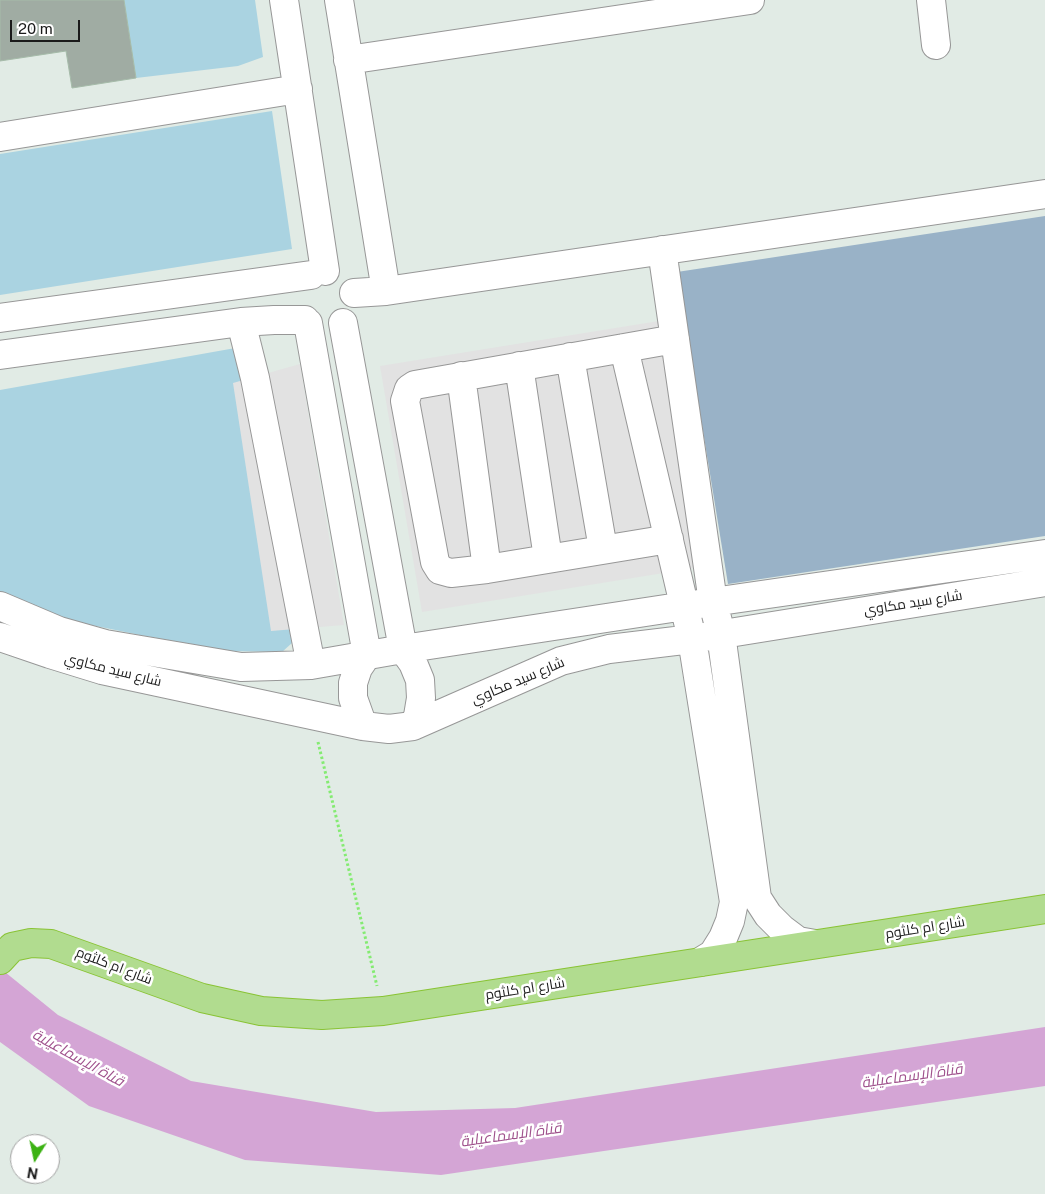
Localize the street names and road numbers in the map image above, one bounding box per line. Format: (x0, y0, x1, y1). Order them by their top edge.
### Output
street label: شارع سيد مكاوي (862, 587, 964, 619)
street label: شارع سيد مكاوي (63, 650, 163, 690)
street label: شارع سيد مكاوي (469, 654, 567, 708)
street label: شارع ام كلثوم (884, 913, 966, 943)
street label: شارع ام كلثوم (73, 944, 155, 988)
street label: شارع ام كلثوم (484, 974, 566, 1004)

